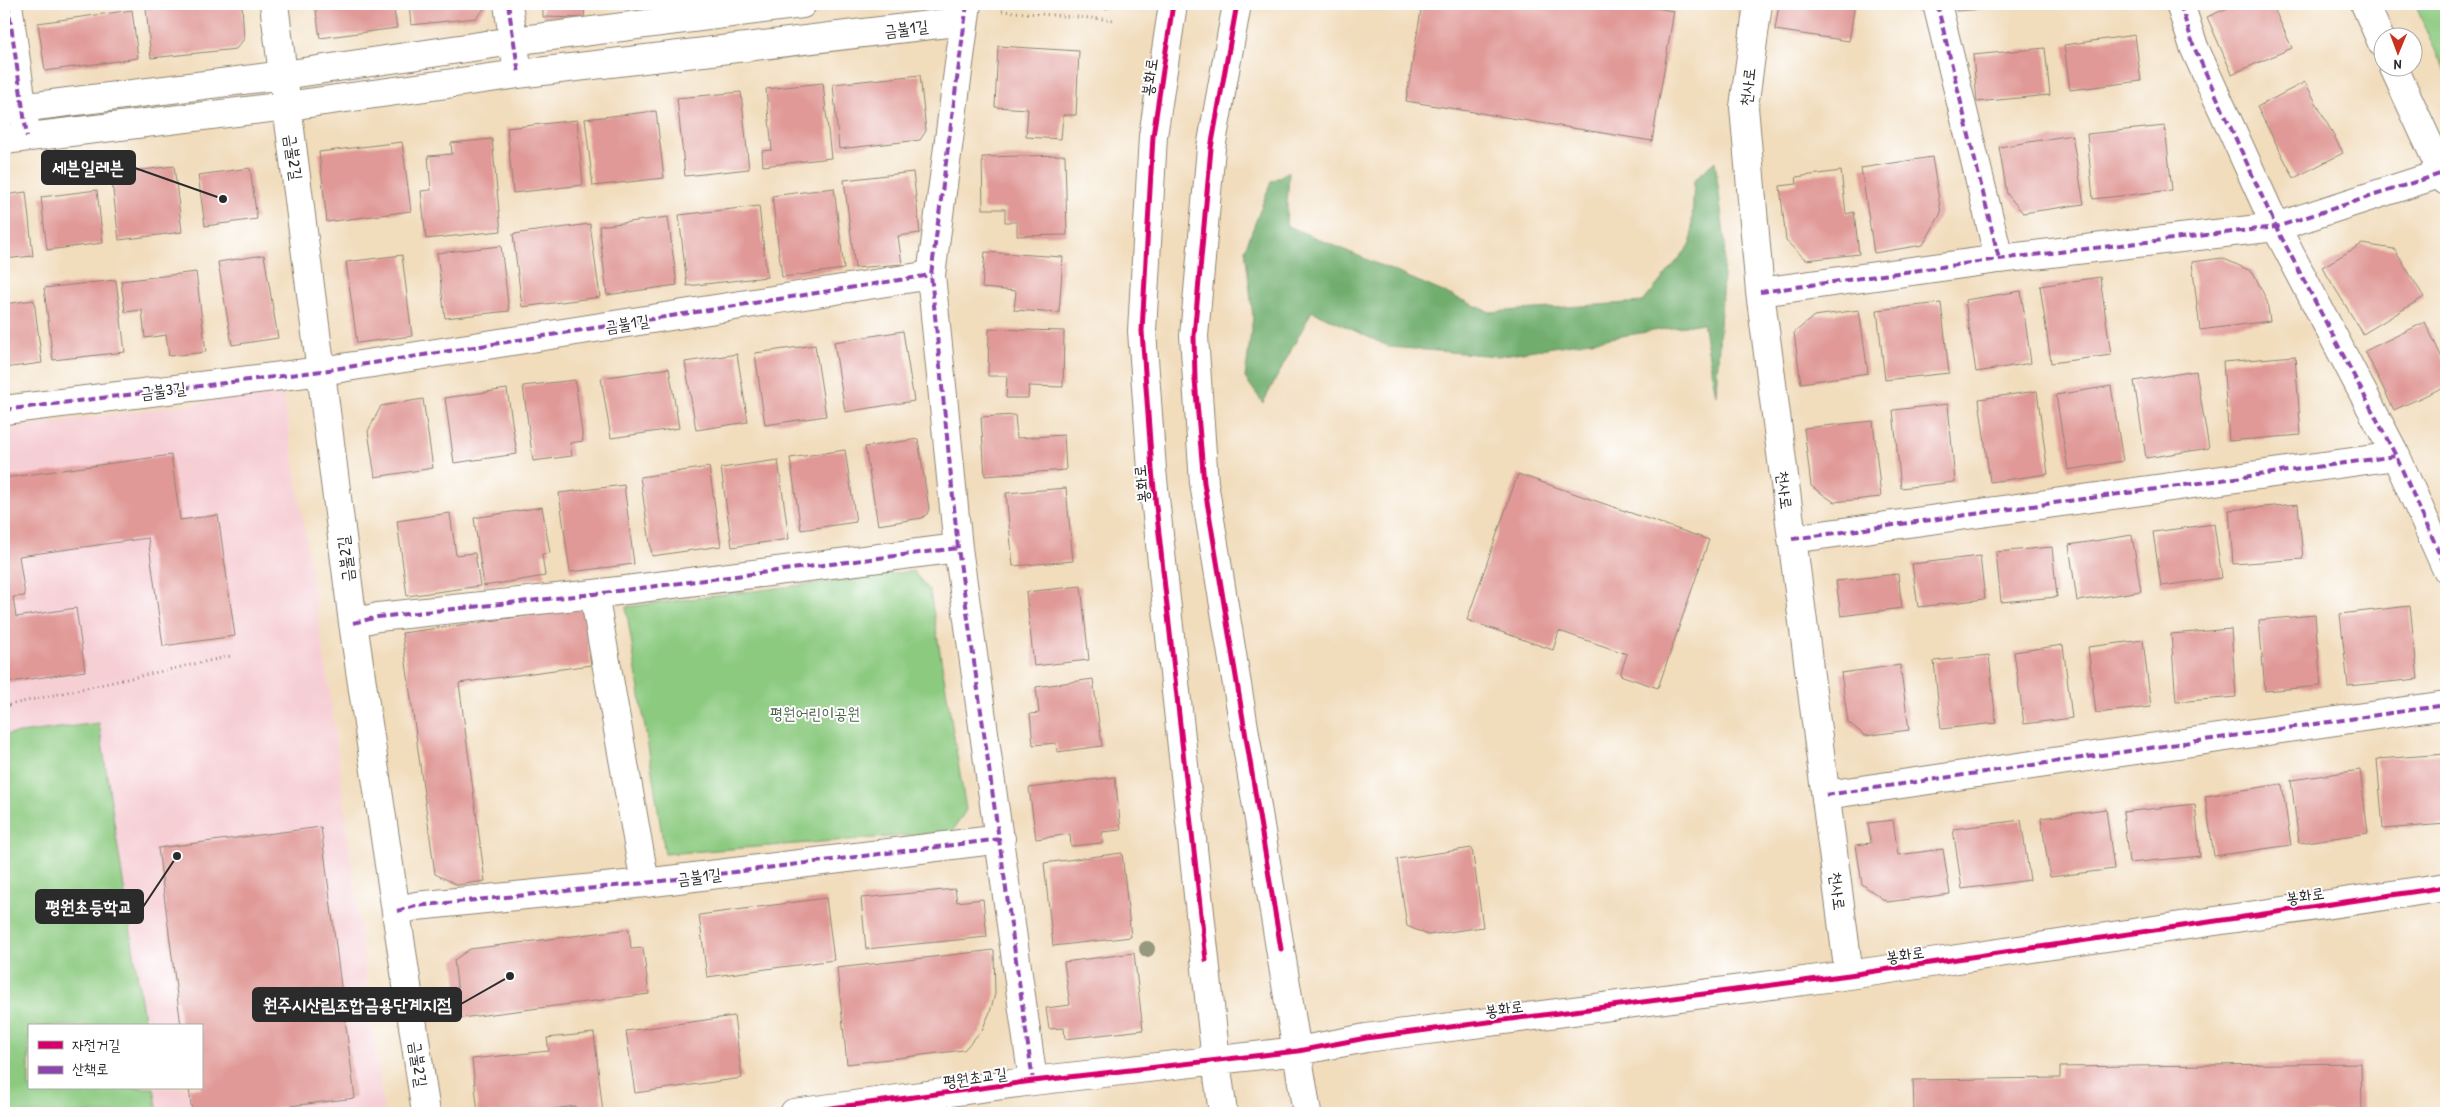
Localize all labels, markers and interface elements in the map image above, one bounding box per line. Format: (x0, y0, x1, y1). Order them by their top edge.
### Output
street label: 금불1길 (883, 14, 930, 42)
north arrow (2372, 28, 2422, 78)
street label: 봉화로 (1135, 56, 1163, 98)
text: N (2393, 56, 2402, 75)
street label: 천사로 (1734, 67, 1760, 107)
street label: 금불2길 (280, 133, 308, 181)
callout: 세븐일레븐 (42, 151, 135, 184)
text: 세븐일레븐 (52, 155, 124, 180)
street label: 금불1길 (603, 309, 651, 337)
street label: 금불3길 (139, 376, 187, 404)
street label: 봉화로 (1128, 464, 1154, 504)
street label: 천사로 (1772, 469, 1798, 511)
street label: 금불2길 (331, 535, 359, 583)
park label: 평원어린이공원 (770, 702, 860, 724)
street label: 금불1길 (676, 862, 723, 890)
street label: 천사로 (1825, 870, 1851, 912)
street label: 봉화로 (2284, 881, 2326, 909)
callout: 평원초등학교 (36, 890, 143, 923)
text: 평원초등학교 (46, 894, 132, 919)
street label: 봉화로 (1884, 940, 1926, 968)
callout: 원주시산림조합금용단계지점 (253, 988, 461, 1021)
text: 원주시산림조합금용단계지점 (263, 992, 452, 1017)
street label: 봉화로 (1483, 994, 1525, 1022)
legend (28, 1024, 202, 1090)
text: 자전거길 (72, 1034, 120, 1055)
street label: 금불2길 (405, 1040, 433, 1088)
text: 산책로 (72, 1058, 108, 1079)
street label: 평원초교길 (942, 1062, 1009, 1092)

